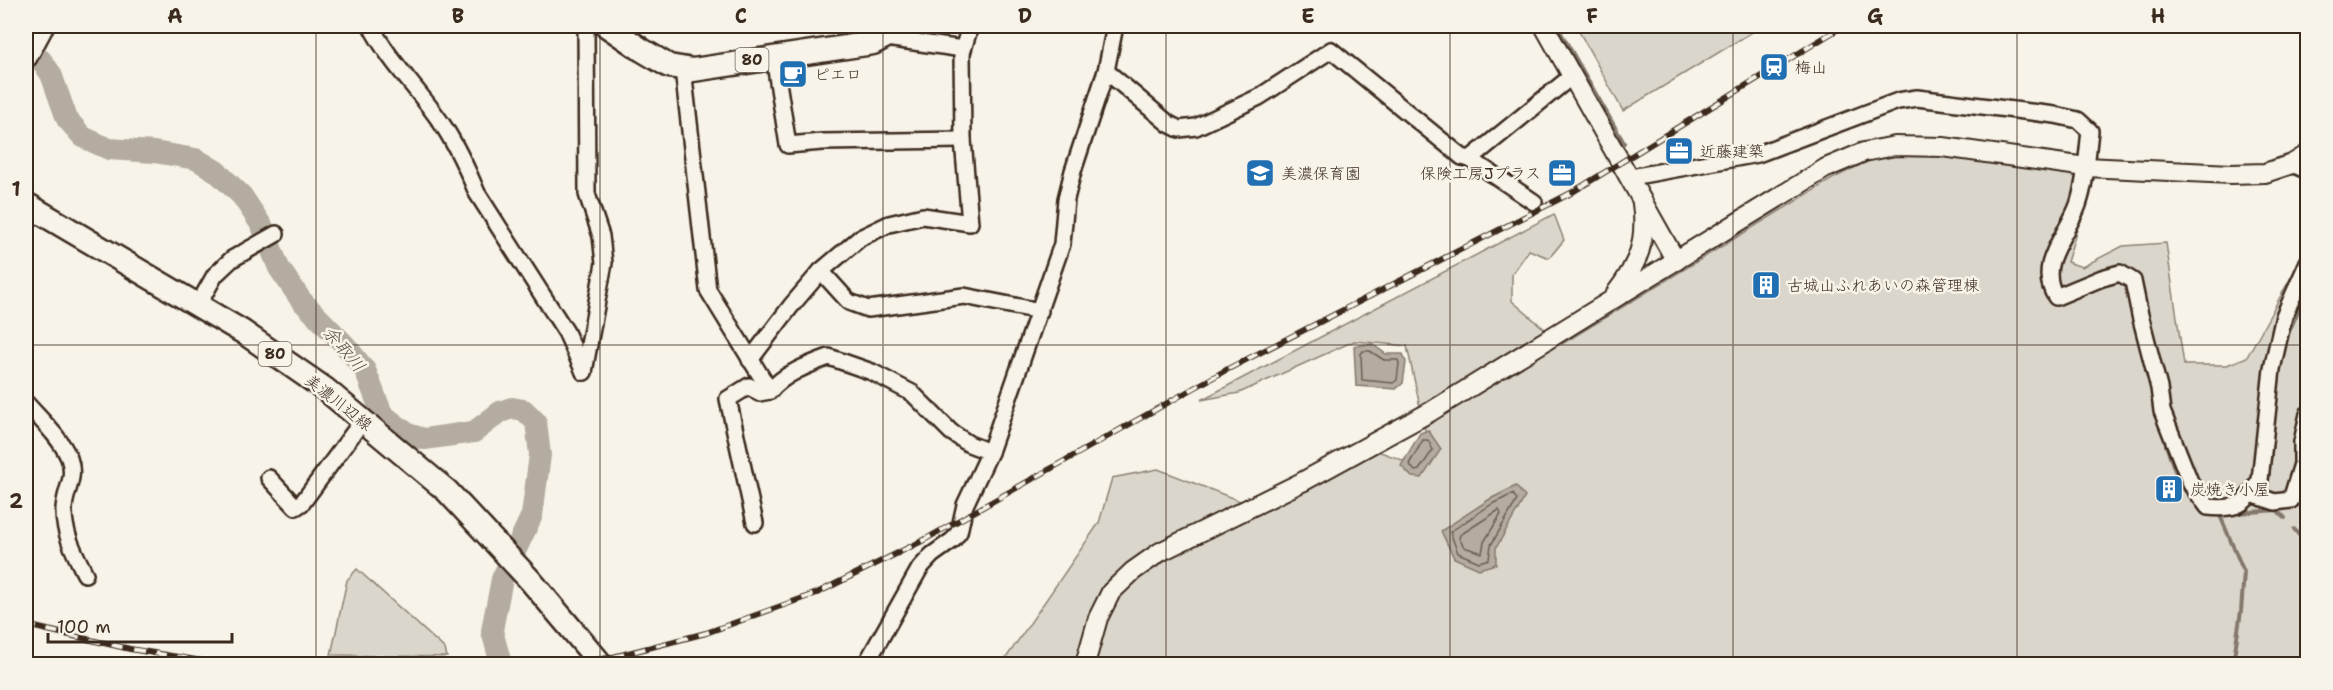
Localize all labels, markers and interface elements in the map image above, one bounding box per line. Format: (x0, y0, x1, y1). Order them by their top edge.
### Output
text: A (167, 3, 183, 29)
text: B (452, 3, 464, 29)
text: C (735, 3, 747, 29)
text: D (1018, 3, 1032, 29)
text: E (1301, 3, 1315, 29)
text: F (1586, 3, 1598, 29)
text: G (1867, 3, 1883, 29)
text: H (2151, 3, 2165, 29)
road number: 80 (736, 48, 768, 72)
station icon: 梅山 (1758, 51, 1790, 83)
place label: 梅山 (1795, 57, 1827, 78)
cafe icon: ピエロ (777, 58, 809, 90)
place label: ピエロ (814, 64, 862, 85)
office icon: 近藤建築 (1663, 135, 1695, 167)
place label: 近藤建築 (1700, 141, 1764, 162)
school or university icon: 美濃保育園 (1244, 157, 1276, 189)
office icon: 保険工房Jプラス (1546, 157, 1578, 189)
place label: 美濃保育園 (1281, 163, 1361, 184)
place label: 保険工房Jプラス (1420, 163, 1541, 184)
text: 1 (11, 176, 21, 202)
building icon: 古城山ふれあいの森管理棟 (1750, 269, 1782, 301)
place label: 古城山ふれあいの森管理棟 (1787, 275, 1979, 296)
water label: 余取川 (317, 321, 371, 377)
road number: 80 (258, 342, 292, 366)
street label: 美濃川辺線 (301, 369, 377, 435)
building icon: 炭焼き小屋 (2153, 473, 2185, 505)
place label: 炭焼き小屋 (2190, 479, 2270, 500)
text: 2 (9, 488, 23, 514)
scale bar (48, 606, 232, 644)
text: 100 m (57, 615, 111, 639)

